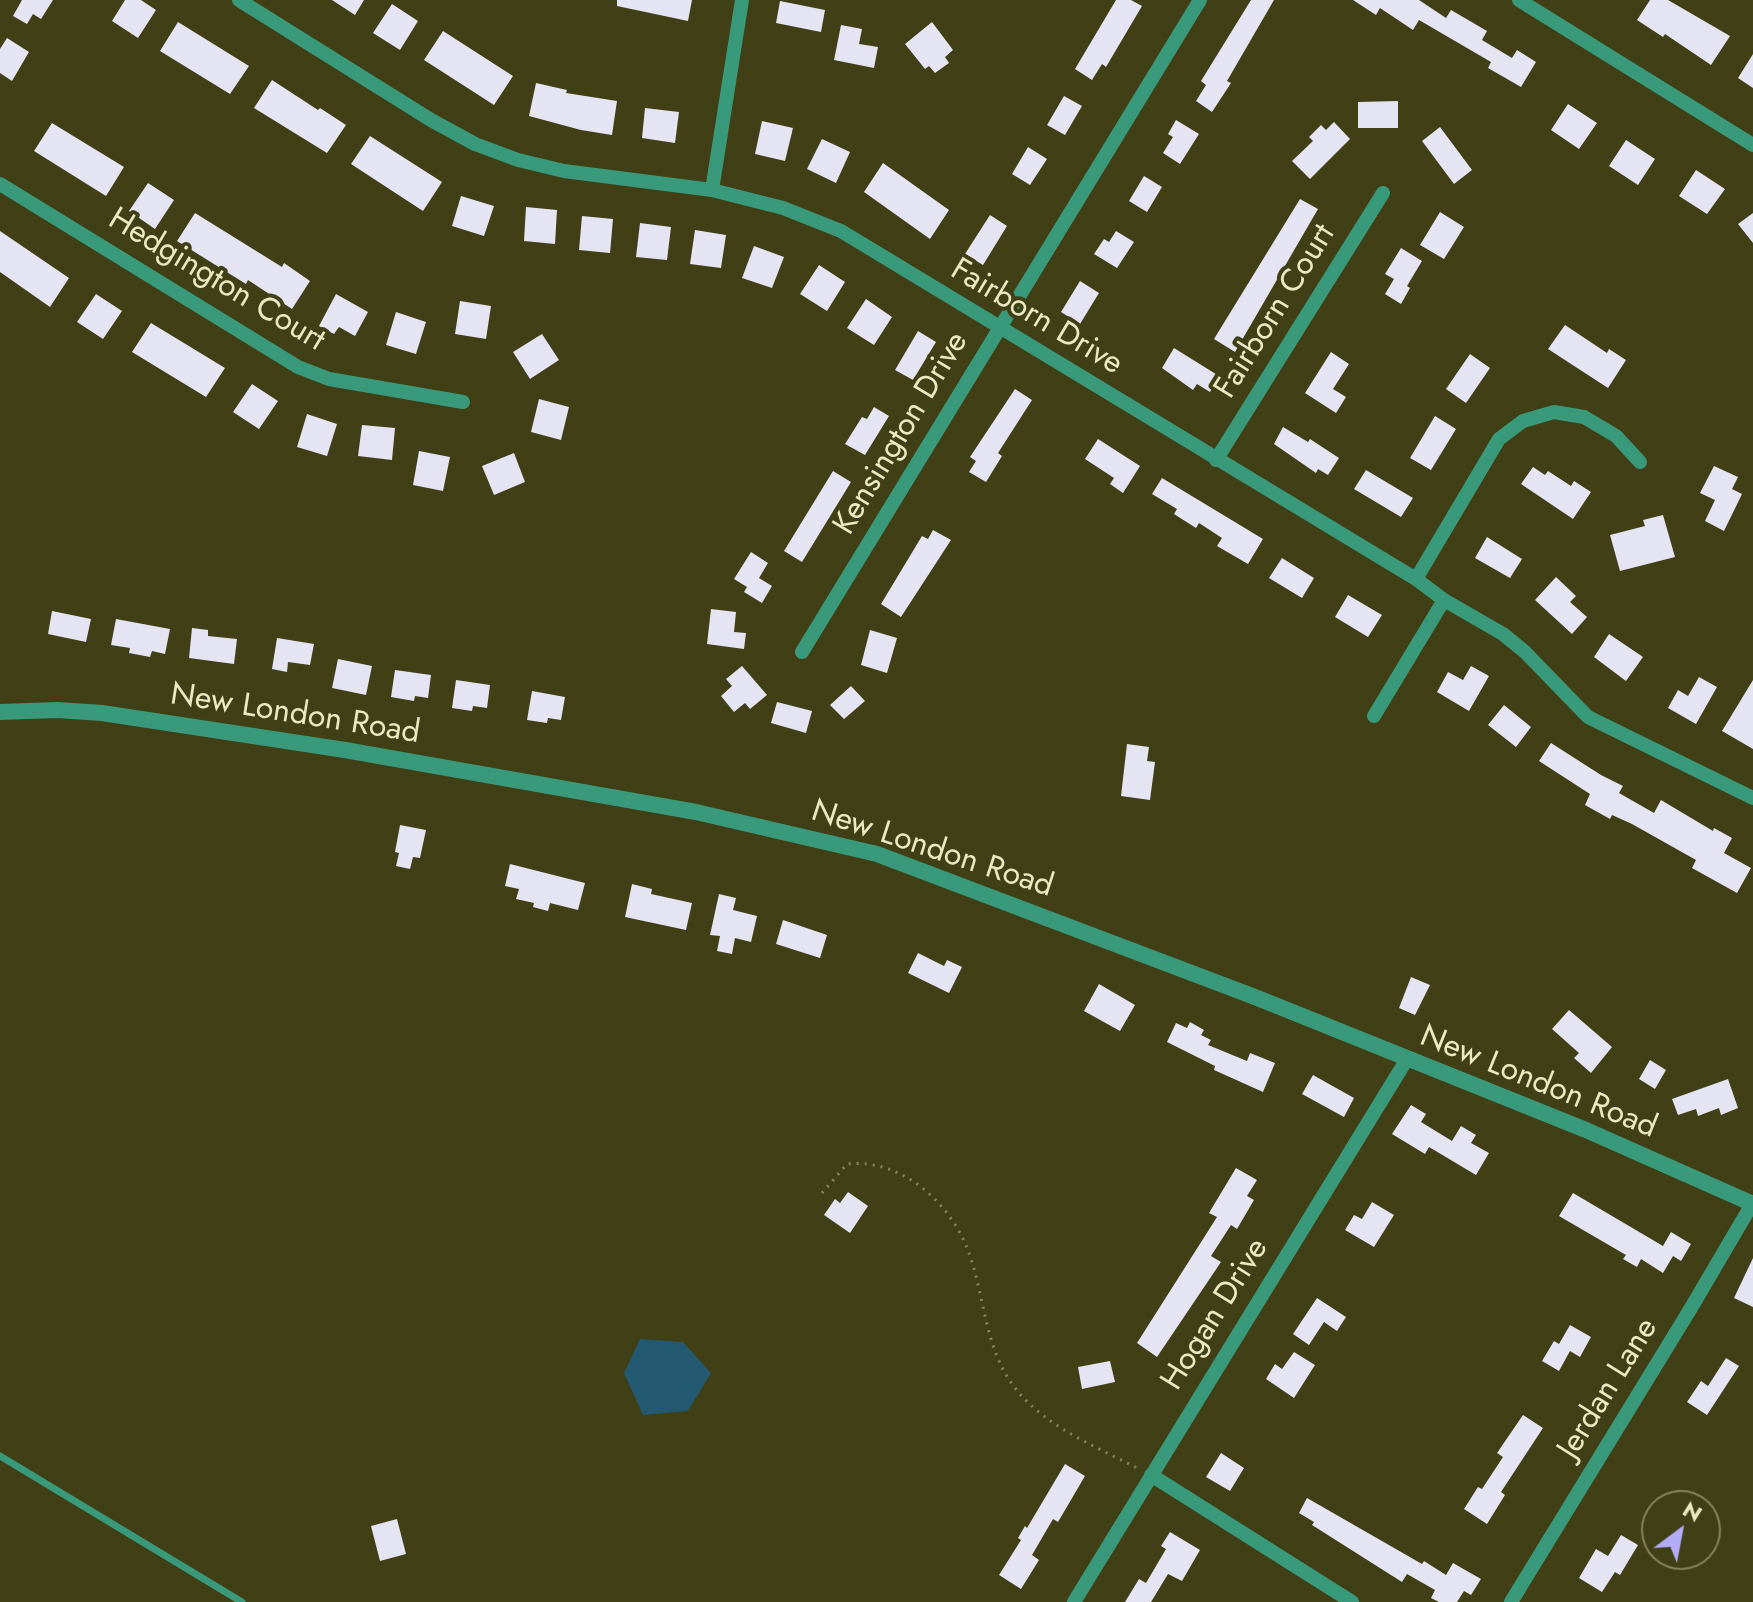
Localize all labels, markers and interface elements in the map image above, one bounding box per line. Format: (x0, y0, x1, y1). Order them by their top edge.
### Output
street label: Hedgington Court (101, 201, 331, 361)
street label: Fairborn Court (1207, 218, 1345, 406)
street label: Fairborn Drive (943, 252, 1129, 384)
street label: Kensington Drive (826, 326, 978, 542)
street label: New London Road (168, 676, 422, 754)
street label: New London Road (806, 793, 1058, 907)
street label: New London Road (1414, 1018, 1662, 1148)
street label: Hogan Drive (1154, 1232, 1278, 1398)
street label: Jerdan Lane (1551, 1312, 1667, 1466)
north arrow (1641, 1490, 1721, 1570)
text: N (1677, 1493, 1709, 1530)

